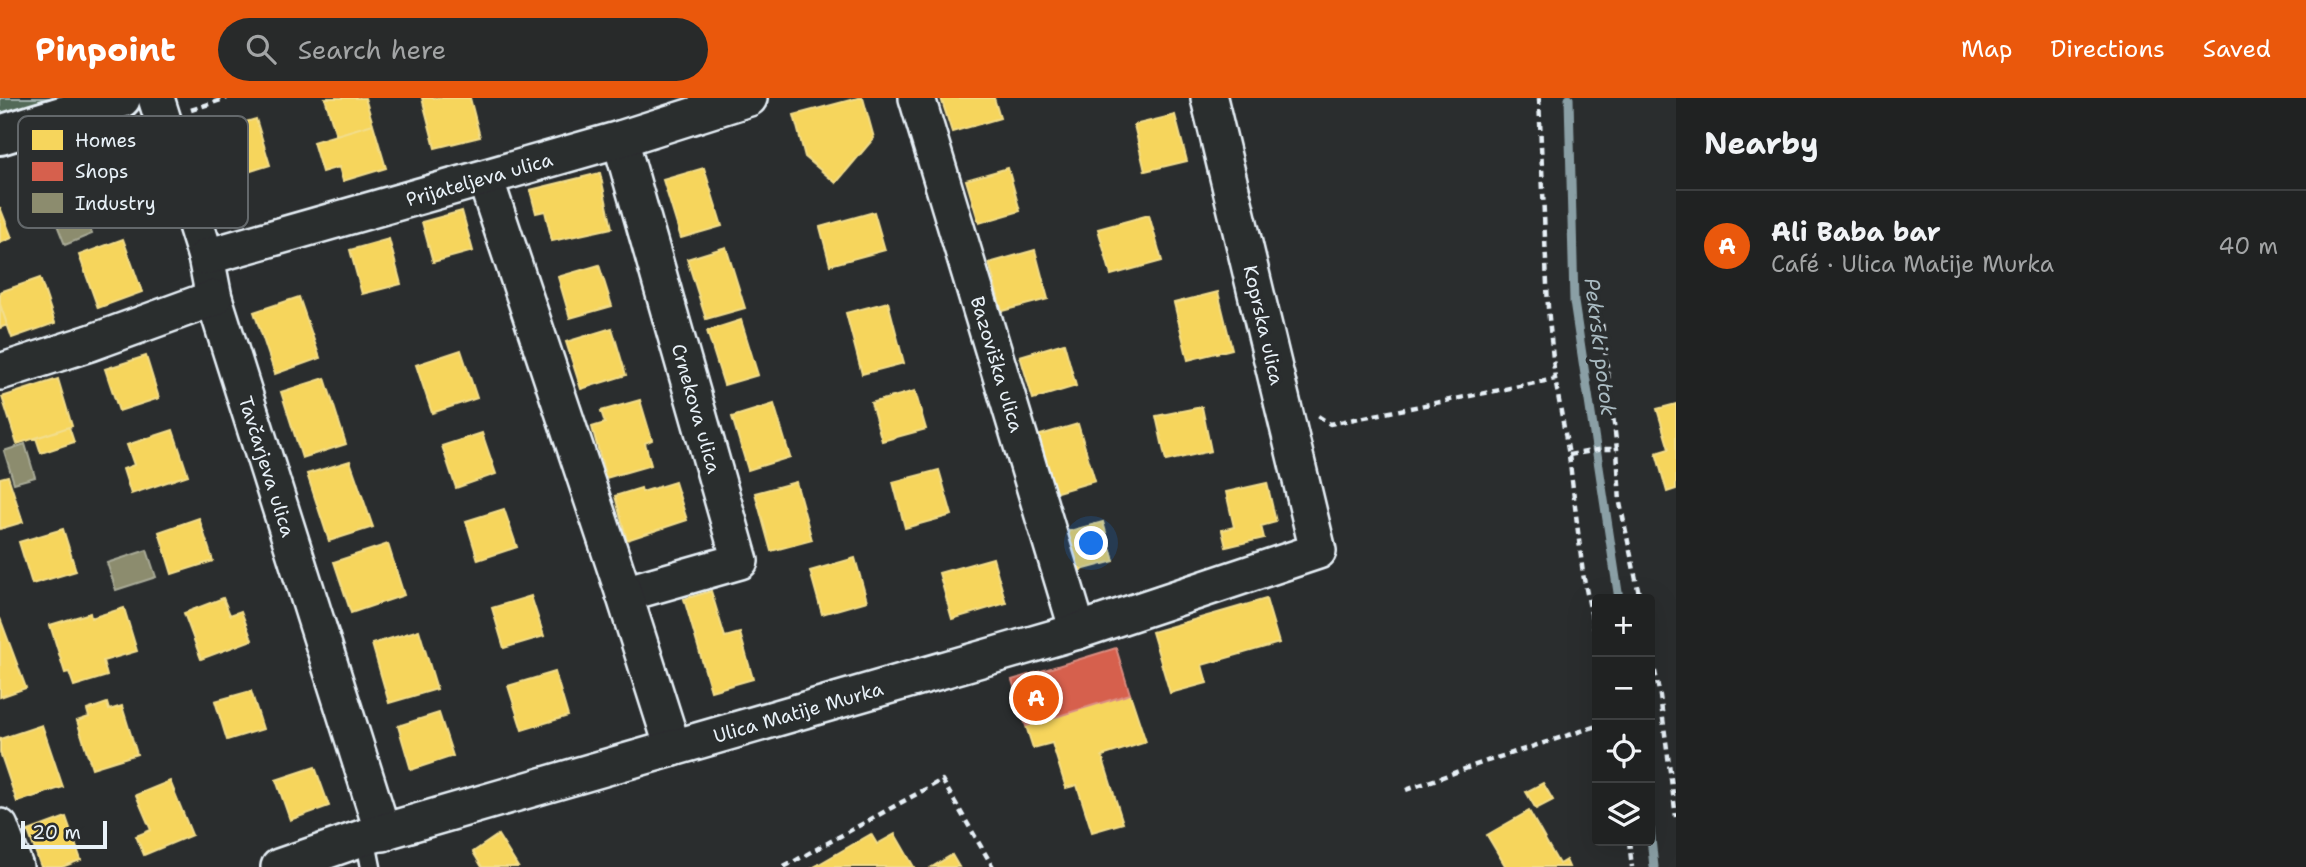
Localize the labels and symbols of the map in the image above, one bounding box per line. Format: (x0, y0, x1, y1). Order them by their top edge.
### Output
legend (18, 116, 248, 228)
text: Homes (75, 128, 136, 153)
street label: Prijateljeva ulica (403, 147, 556, 212)
text: Shops (75, 159, 129, 184)
text: Industry (75, 191, 156, 216)
street label: Koprska ulica (1238, 263, 1289, 388)
water label: Pekrski potok (1578, 276, 1622, 418)
street label: Bazoviška ulica (965, 293, 1029, 435)
street label: Crnekova ulica (666, 341, 726, 476)
street label: Tavčarjeva ulica (233, 393, 301, 540)
your location (1074, 526, 1108, 560)
pin: A (1013, 672, 1059, 724)
street label: Ulica Matije Murka (711, 676, 886, 749)
scale bar (21, 818, 107, 850)

